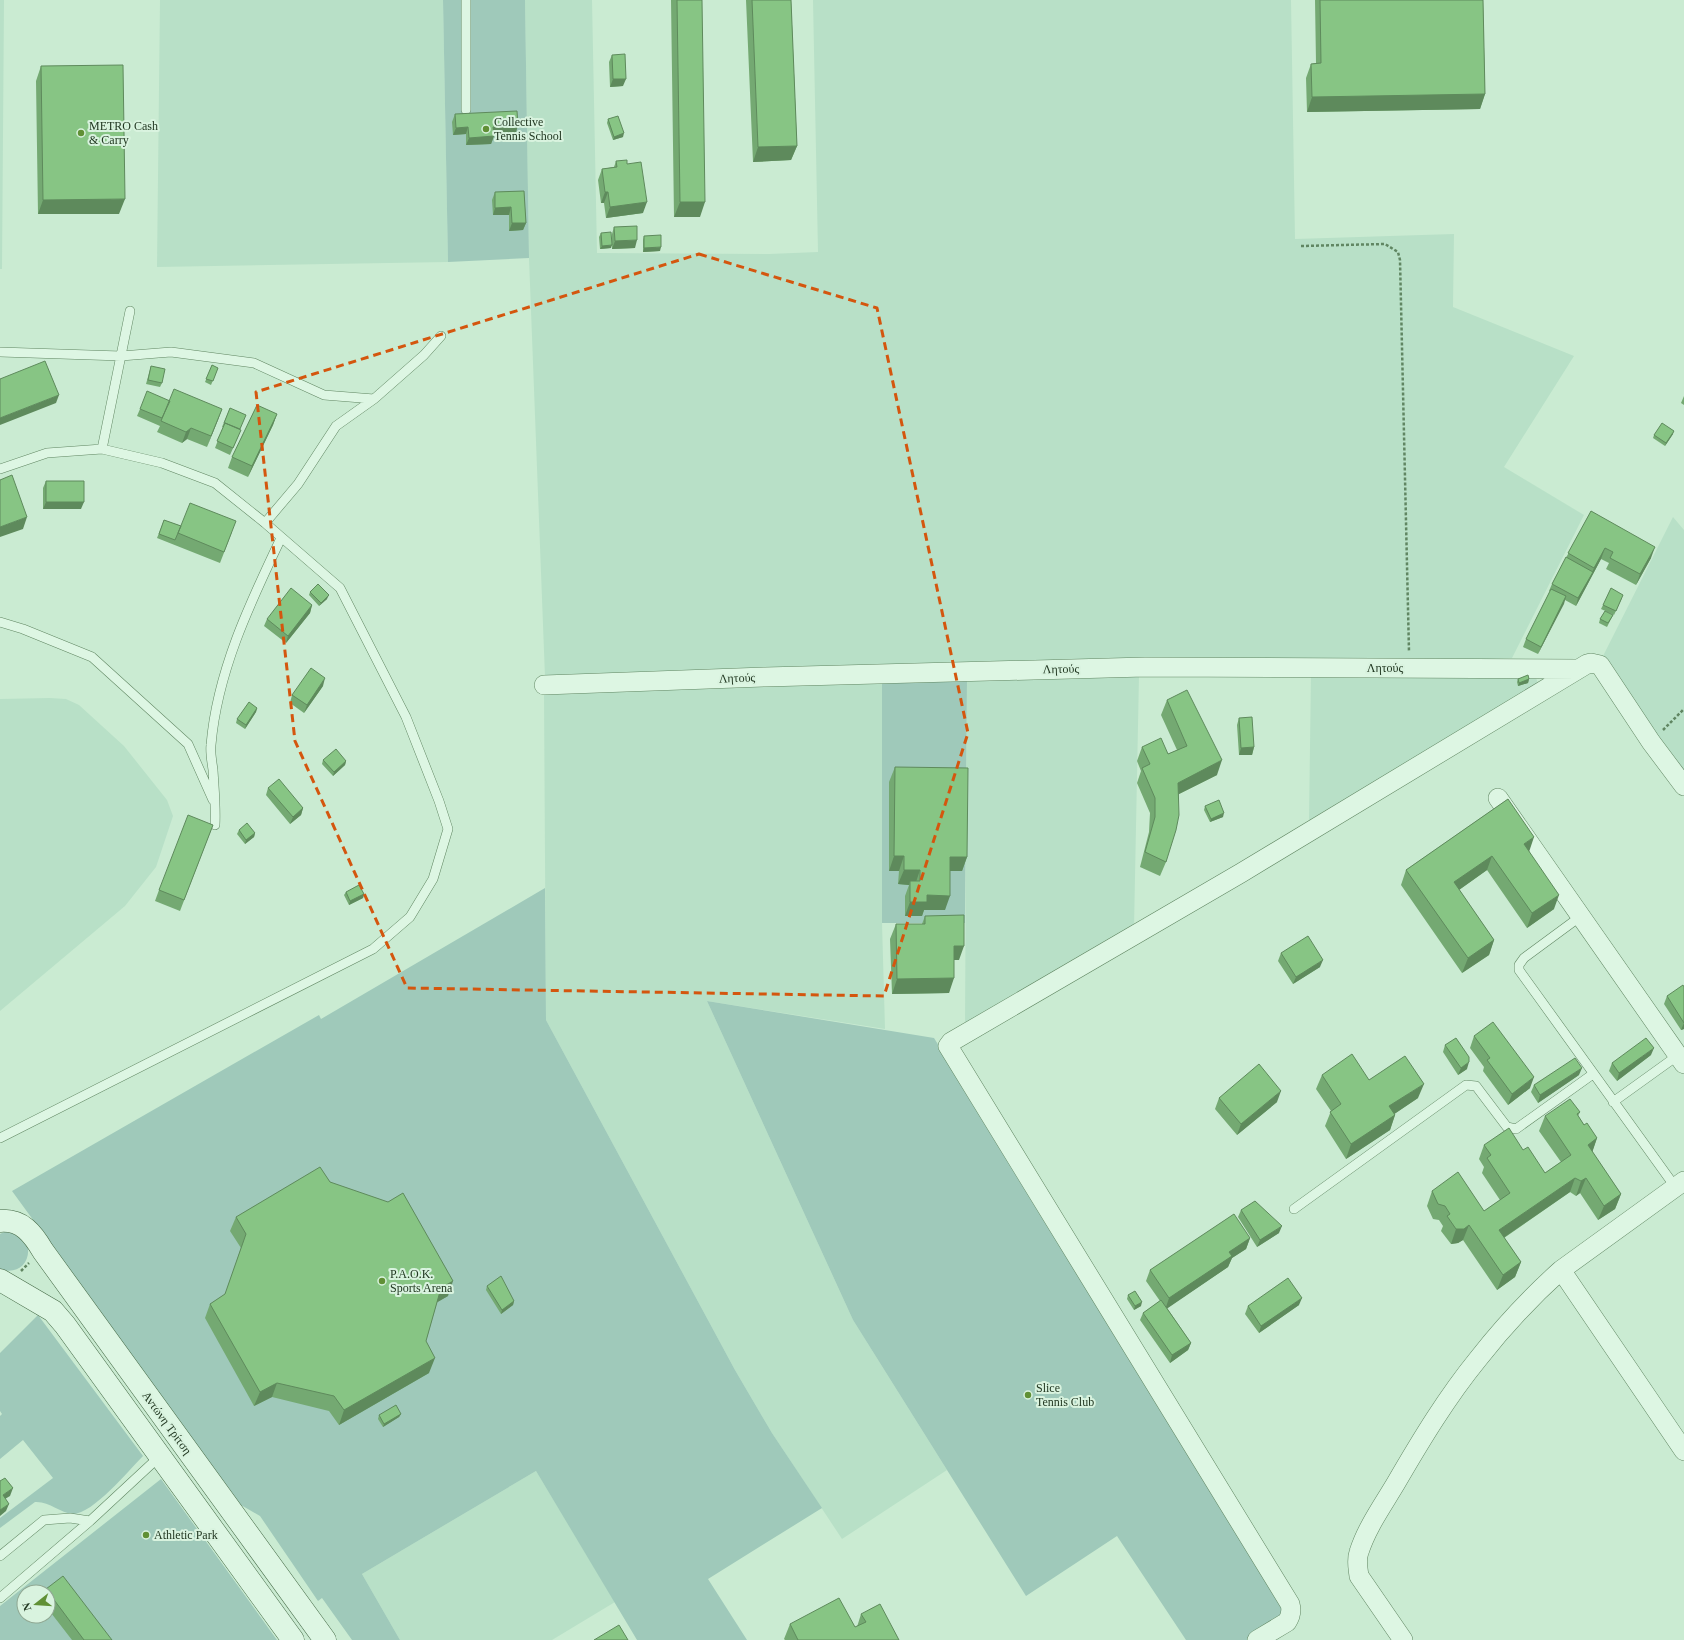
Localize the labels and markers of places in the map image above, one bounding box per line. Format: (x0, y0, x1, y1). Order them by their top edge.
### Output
place label: Collective Tennis School (494, 115, 563, 143)
place label: METRO Cash & Carry (89, 119, 158, 147)
marker: Collective Tennis School (481, 124, 491, 134)
marker: METRO Cash & Carry (76, 128, 86, 138)
place label: P.A.O.K. Sports Arena (390, 1267, 453, 1295)
marker: P.A.O.K. Sports Arena (377, 1276, 387, 1286)
place label: Slice Tennis Club (1036, 1381, 1094, 1409)
marker: Slice Tennis Club (1023, 1390, 1033, 1400)
place label: Athletic Park (154, 1528, 218, 1542)
marker: Athletic Park (141, 1530, 151, 1540)

